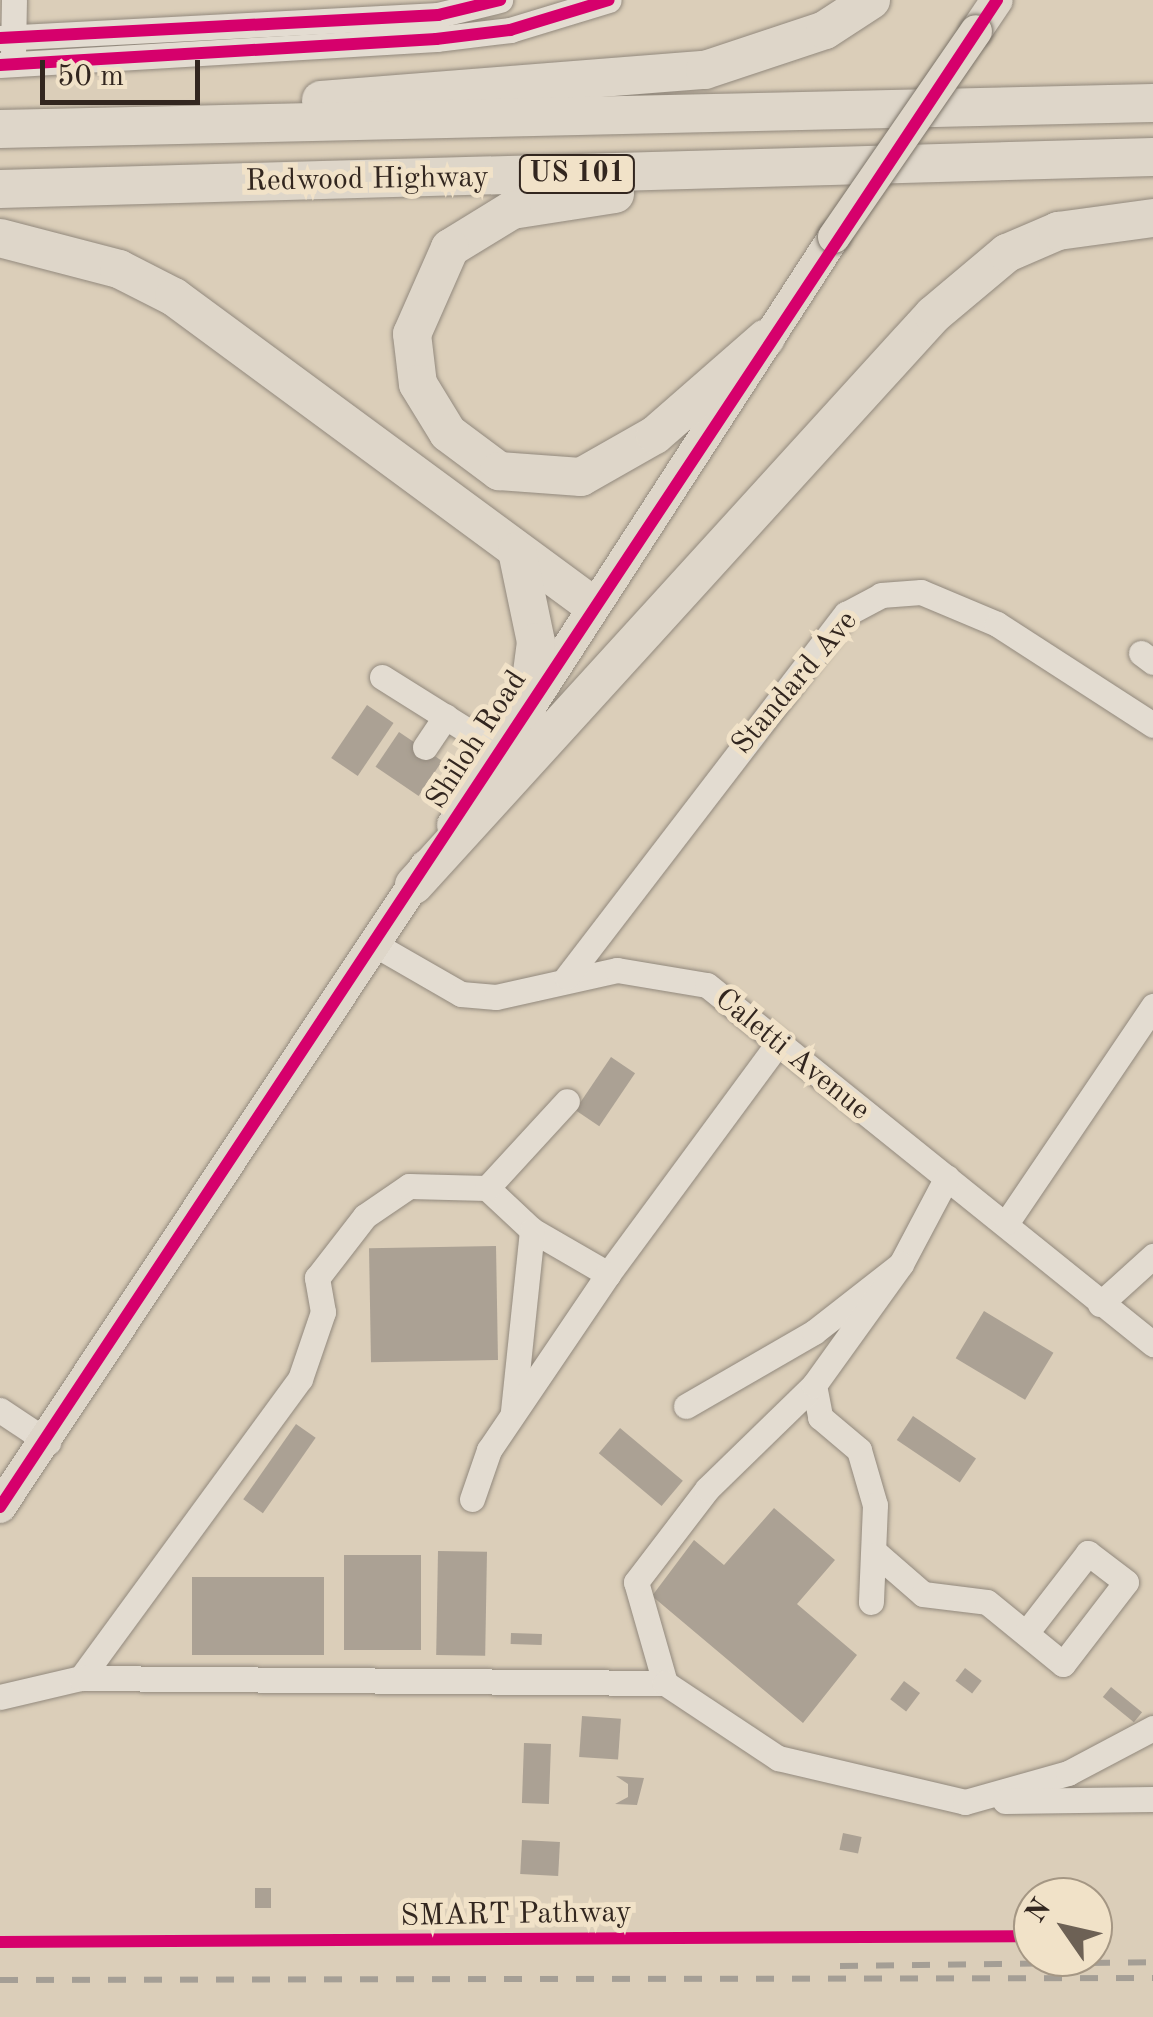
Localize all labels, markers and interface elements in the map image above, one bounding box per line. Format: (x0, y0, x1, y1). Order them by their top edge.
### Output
scale bar (45, 40, 205, 102)
text: 50 m (57, 62, 124, 92)
road number: US 101 (517, 151, 637, 197)
street label: Redwood Highway (245, 160, 489, 200)
street label: Standard Ave (725, 604, 865, 762)
street label: Shiloh Road (419, 664, 535, 816)
street label: Caletti Avenue (707, 981, 877, 1129)
north arrow (1013, 1877, 1113, 1977)
street label: SMART Pathway (400, 1895, 632, 1935)
text: N (1022, 1895, 1057, 1928)

